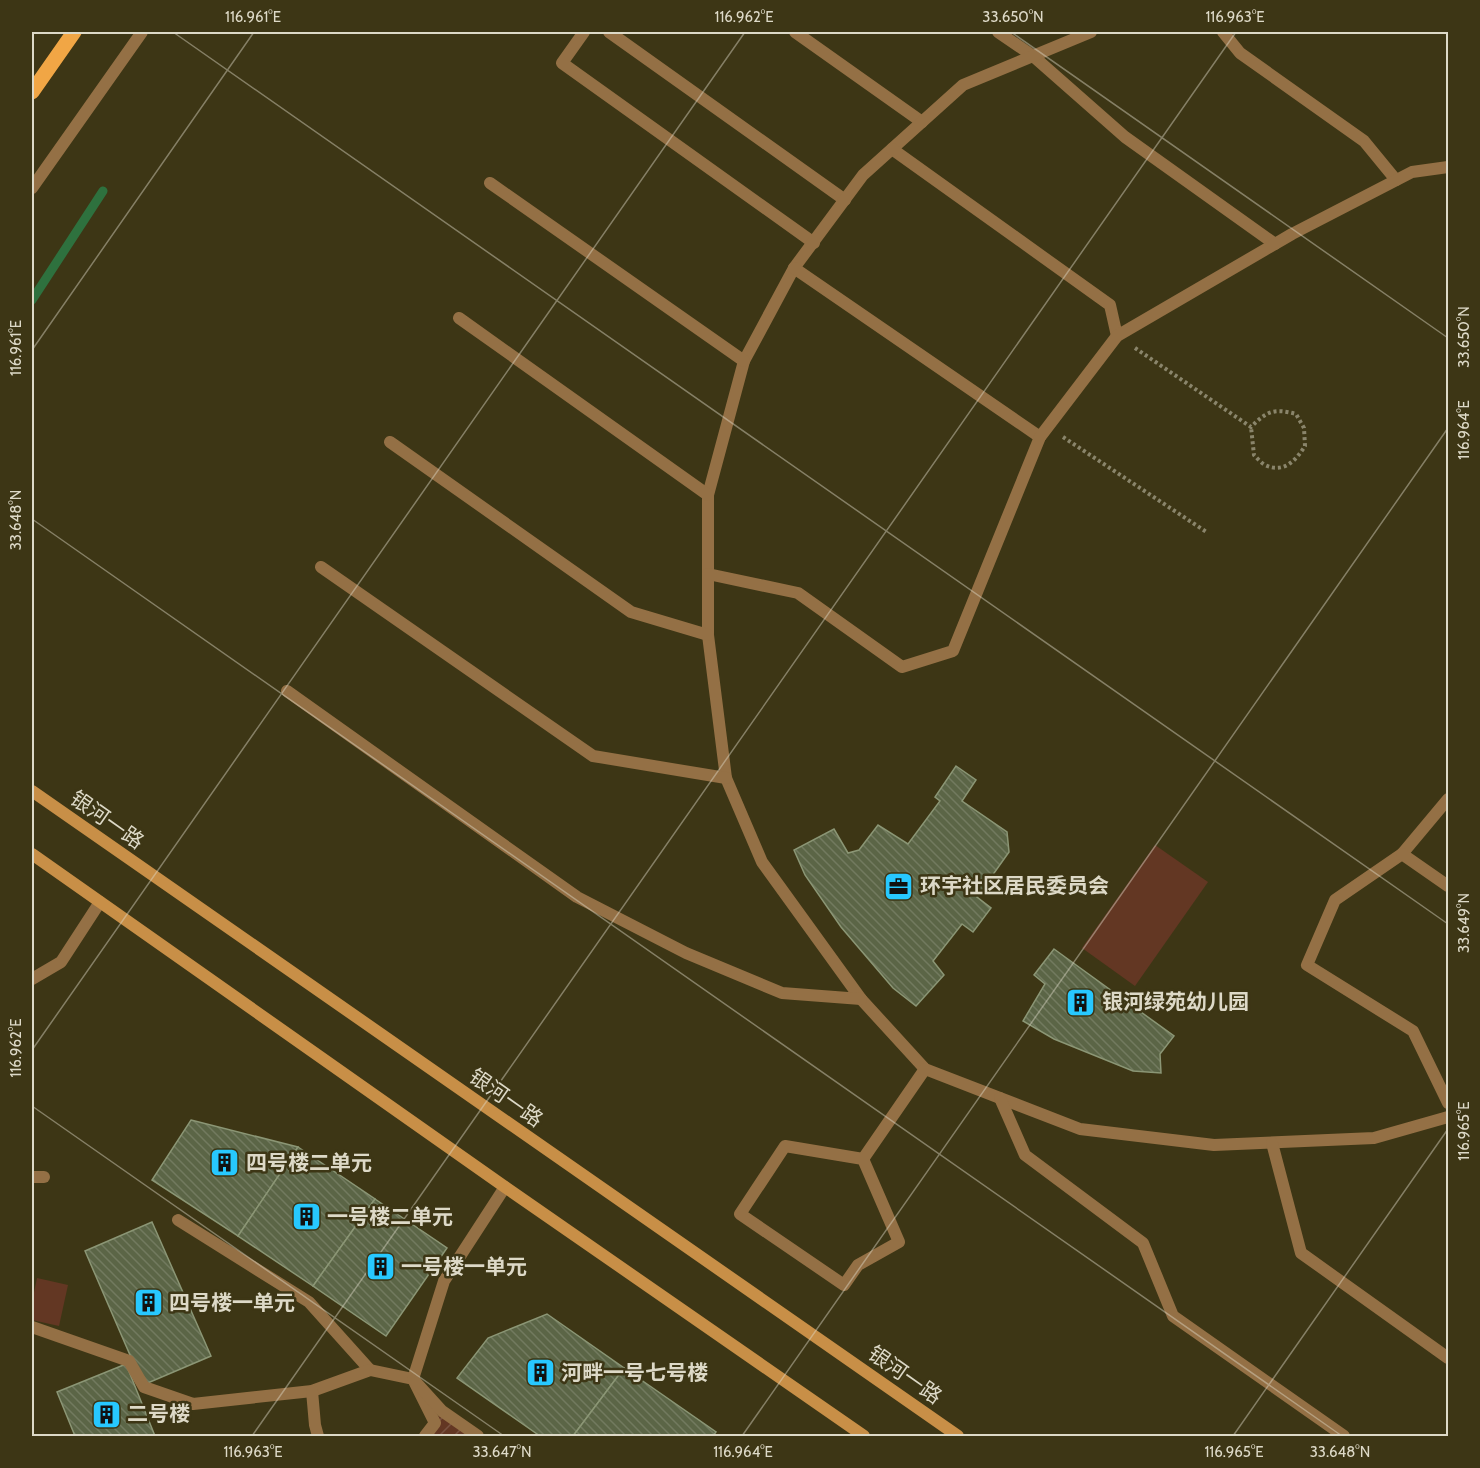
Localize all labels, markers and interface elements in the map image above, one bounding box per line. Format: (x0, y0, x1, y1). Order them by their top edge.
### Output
text: 116.961°E (225, 8, 281, 26)
text: 116.962°E (715, 8, 774, 26)
text: 33.650°N (982, 8, 1044, 26)
text: 116.963°E (1205, 8, 1265, 26)
text: 33.650°N (1455, 306, 1473, 368)
text: 116.961°E (7, 320, 25, 376)
text: 116.964°E (1455, 400, 1473, 460)
text: 33.648°N (7, 490, 25, 550)
street label: 银河一路 (66, 785, 149, 854)
office icon: 环宇社区居民委员会 (883, 870, 915, 902)
place label: 环宇社区居民委员会 (920, 873, 1109, 898)
text: 33.649°N (1455, 893, 1473, 953)
building icon: 银河绿苑幼儿园 (1065, 986, 1097, 1018)
place label: 银河绿苑幼儿园 (1102, 989, 1249, 1014)
text: 116.962°E (7, 1019, 25, 1078)
street label: 银河一路 (465, 1063, 548, 1132)
text: 116.965°E (1455, 1101, 1473, 1161)
building icon: 四号楼二单元 (209, 1147, 241, 1179)
place label: 四号楼二单元 (246, 1150, 372, 1175)
building icon: 一号楼二单元 (290, 1201, 322, 1233)
place label: 一号楼二单元 (327, 1204, 453, 1229)
building icon: 一号楼一单元 (364, 1251, 396, 1283)
place label: 一号楼一单元 (401, 1254, 527, 1279)
building icon: 四号楼一单元 (132, 1287, 164, 1319)
place label: 四号楼一单元 (169, 1290, 295, 1315)
street label: 银河一路 (864, 1340, 947, 1409)
building icon: 河畔一号七号楼 (524, 1357, 556, 1389)
place label: 河畔一号七号楼 (561, 1360, 708, 1385)
building icon: 二号楼 (90, 1398, 122, 1430)
place label: 二号楼 (127, 1401, 190, 1426)
text: 116.963°E (223, 1443, 283, 1461)
text: 33.647°N (472, 1443, 532, 1461)
text: 116.964°E (713, 1443, 773, 1461)
text: 116.965°E (1204, 1443, 1264, 1461)
text: 33.648°N (1310, 1443, 1370, 1461)

